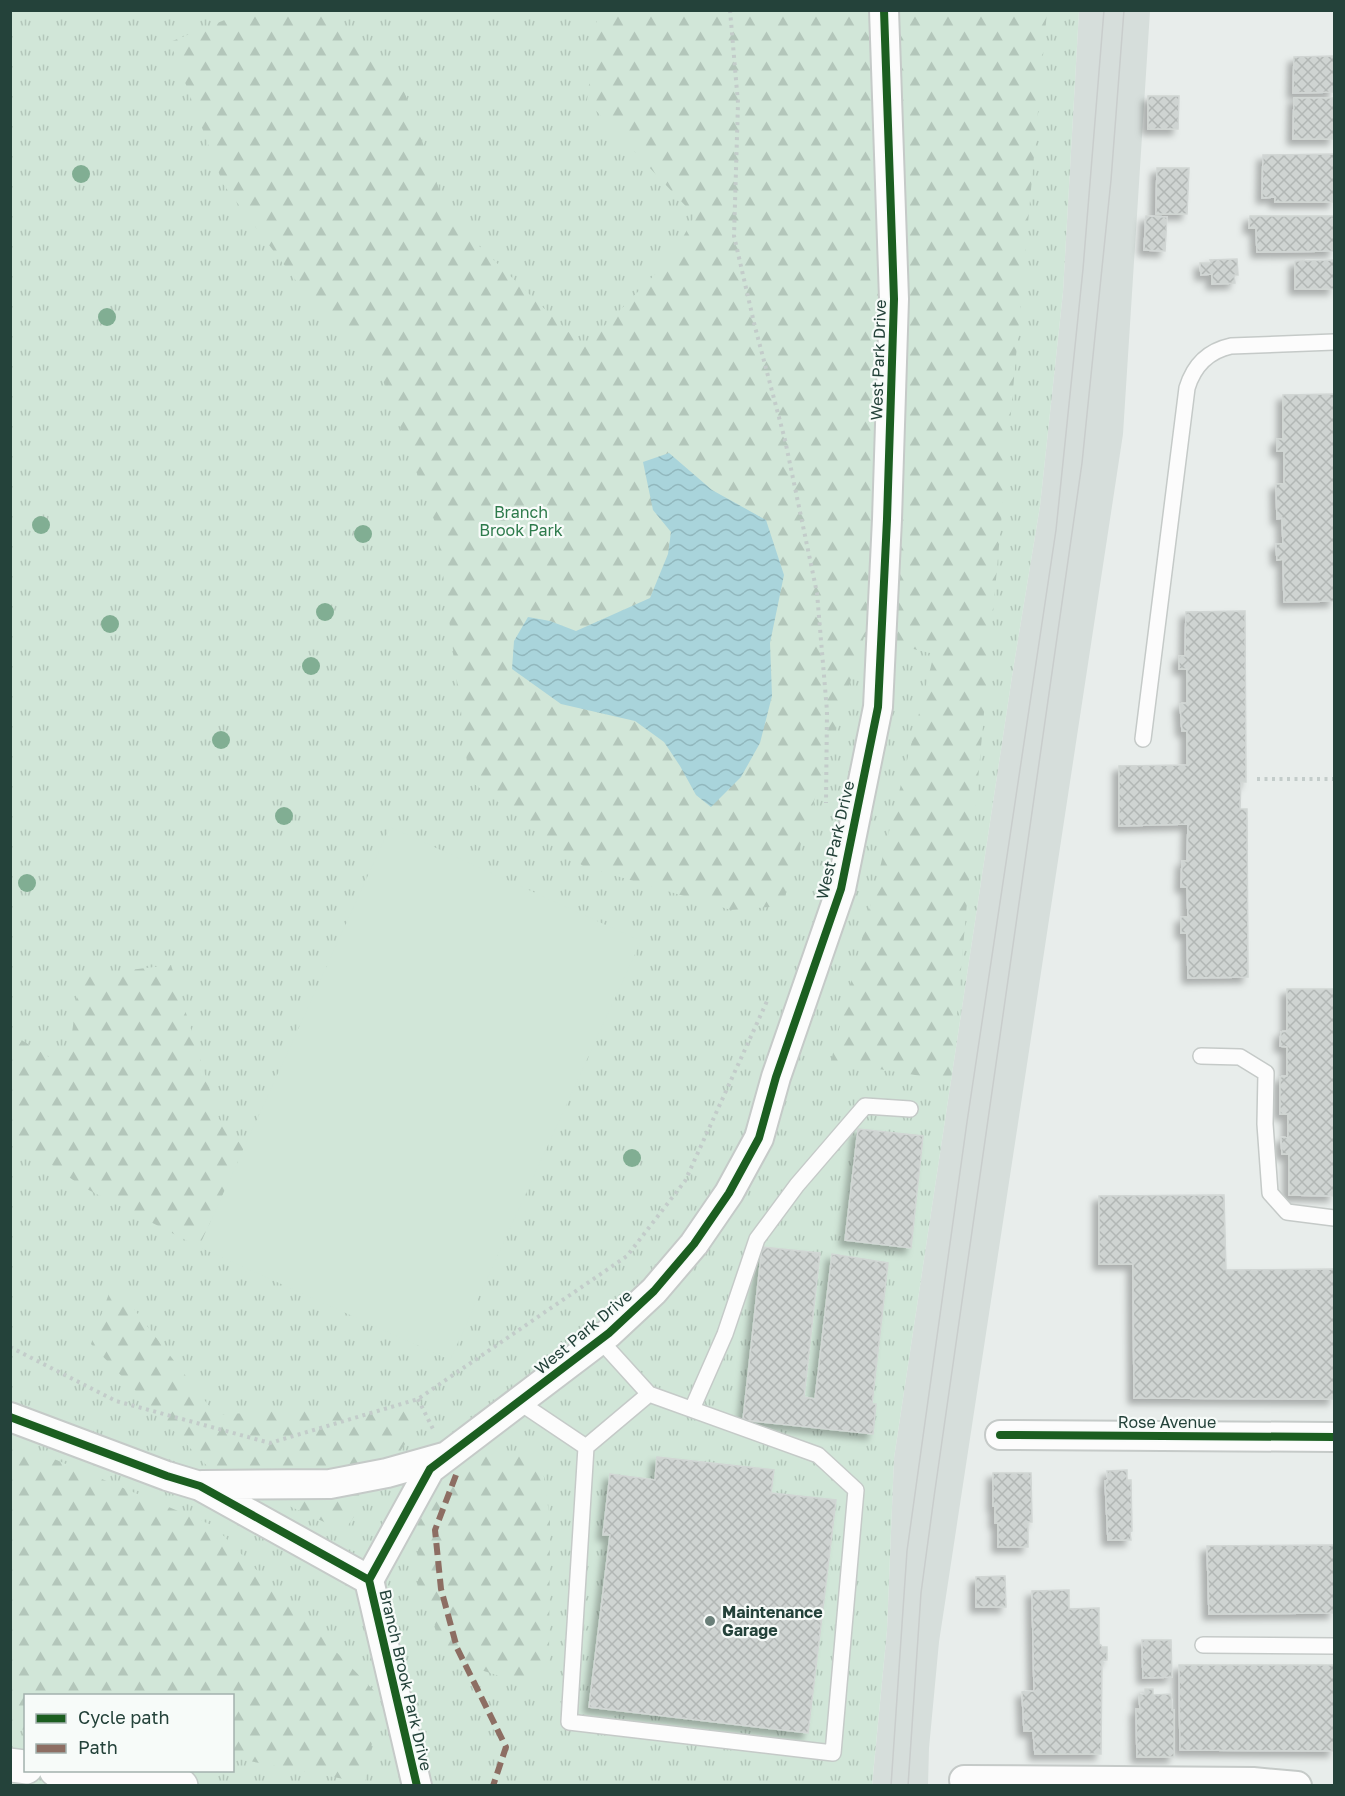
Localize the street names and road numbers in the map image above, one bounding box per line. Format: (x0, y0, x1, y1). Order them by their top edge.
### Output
street label: West Park Drive (866, 299, 890, 421)
street label: West Park Drive (812, 779, 858, 901)
street label: West Park Drive (530, 1285, 636, 1379)
street label: Rose Avenue (1118, 1412, 1216, 1432)
street label: Branch Brook Park Drive (375, 1587, 437, 1773)

